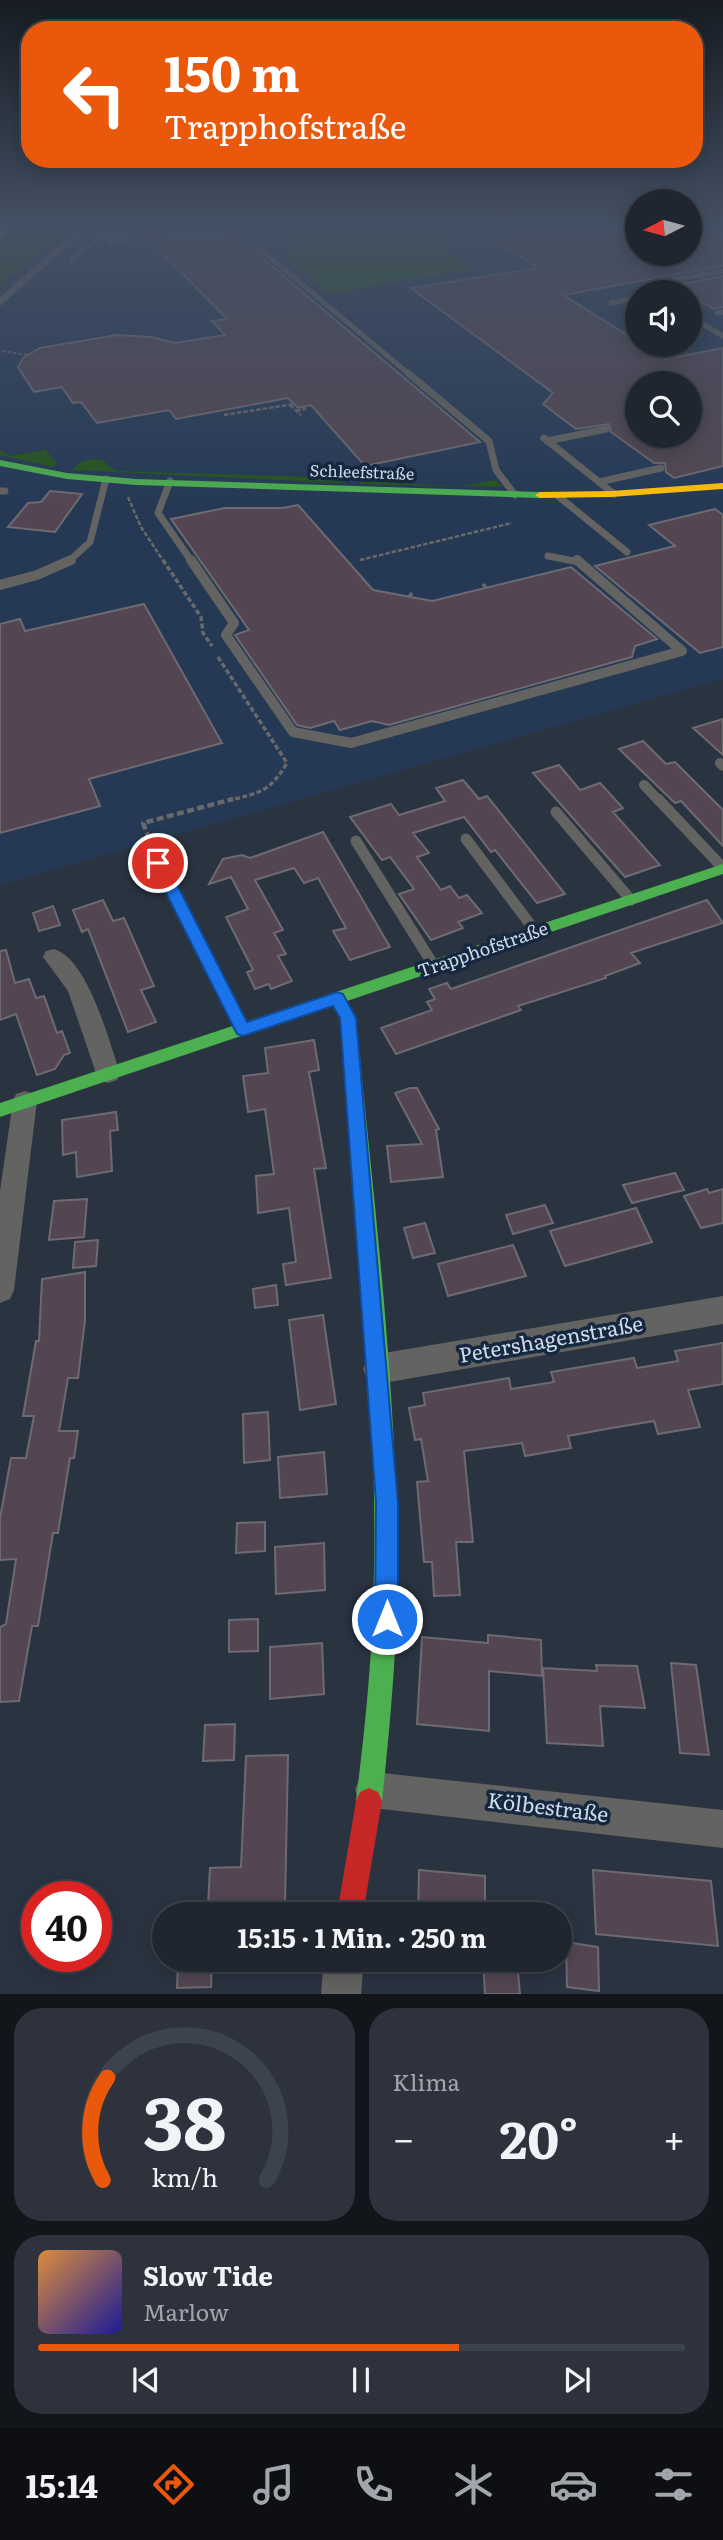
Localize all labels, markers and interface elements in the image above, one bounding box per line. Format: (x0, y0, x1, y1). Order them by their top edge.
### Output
text: 150 m (164, 34, 300, 107)
icon: left (49, 49, 140, 140)
text: Trapphofstraße (164, 101, 406, 149)
north arrow (625, 189, 702, 266)
map controls (625, 189, 702, 448)
button: sound (625, 280, 702, 357)
button: search (625, 371, 702, 448)
street label: Schleefstraße (309, 457, 415, 485)
pin (128, 833, 188, 893)
icon: arrive (139, 844, 177, 882)
street label: Trapphofstraße (414, 914, 551, 984)
street label: Petershagenstraße (456, 1306, 645, 1369)
position arrow (350, 1582, 424, 1656)
street label: Kölbestraße (486, 1783, 611, 1828)
speed limit sign: 40 (21, 1881, 112, 1972)
text: 15:15 · 1 Min. · 250 m (237, 1917, 487, 1956)
text: Klima (393, 2064, 460, 2098)
text: 38 (143, 2065, 226, 2173)
text: 20° (499, 2098, 578, 2175)
text: − (393, 2108, 415, 2165)
text: + (663, 2108, 685, 2165)
text: km/h (151, 2158, 218, 2195)
text: Slow Tide (143, 2255, 273, 2294)
text: Marlow (143, 2294, 229, 2328)
icon: previous (127, 2361, 165, 2399)
icon: pause (342, 2361, 380, 2399)
icon: next (558, 2361, 596, 2399)
text: 15:14 (25, 2460, 98, 2508)
icon: directions (149, 2460, 198, 2509)
icon: music (249, 2460, 298, 2509)
icon: phone (349, 2460, 398, 2509)
icon: climate (449, 2460, 498, 2509)
icon: car (549, 2460, 598, 2509)
icon: filters (649, 2460, 698, 2509)

